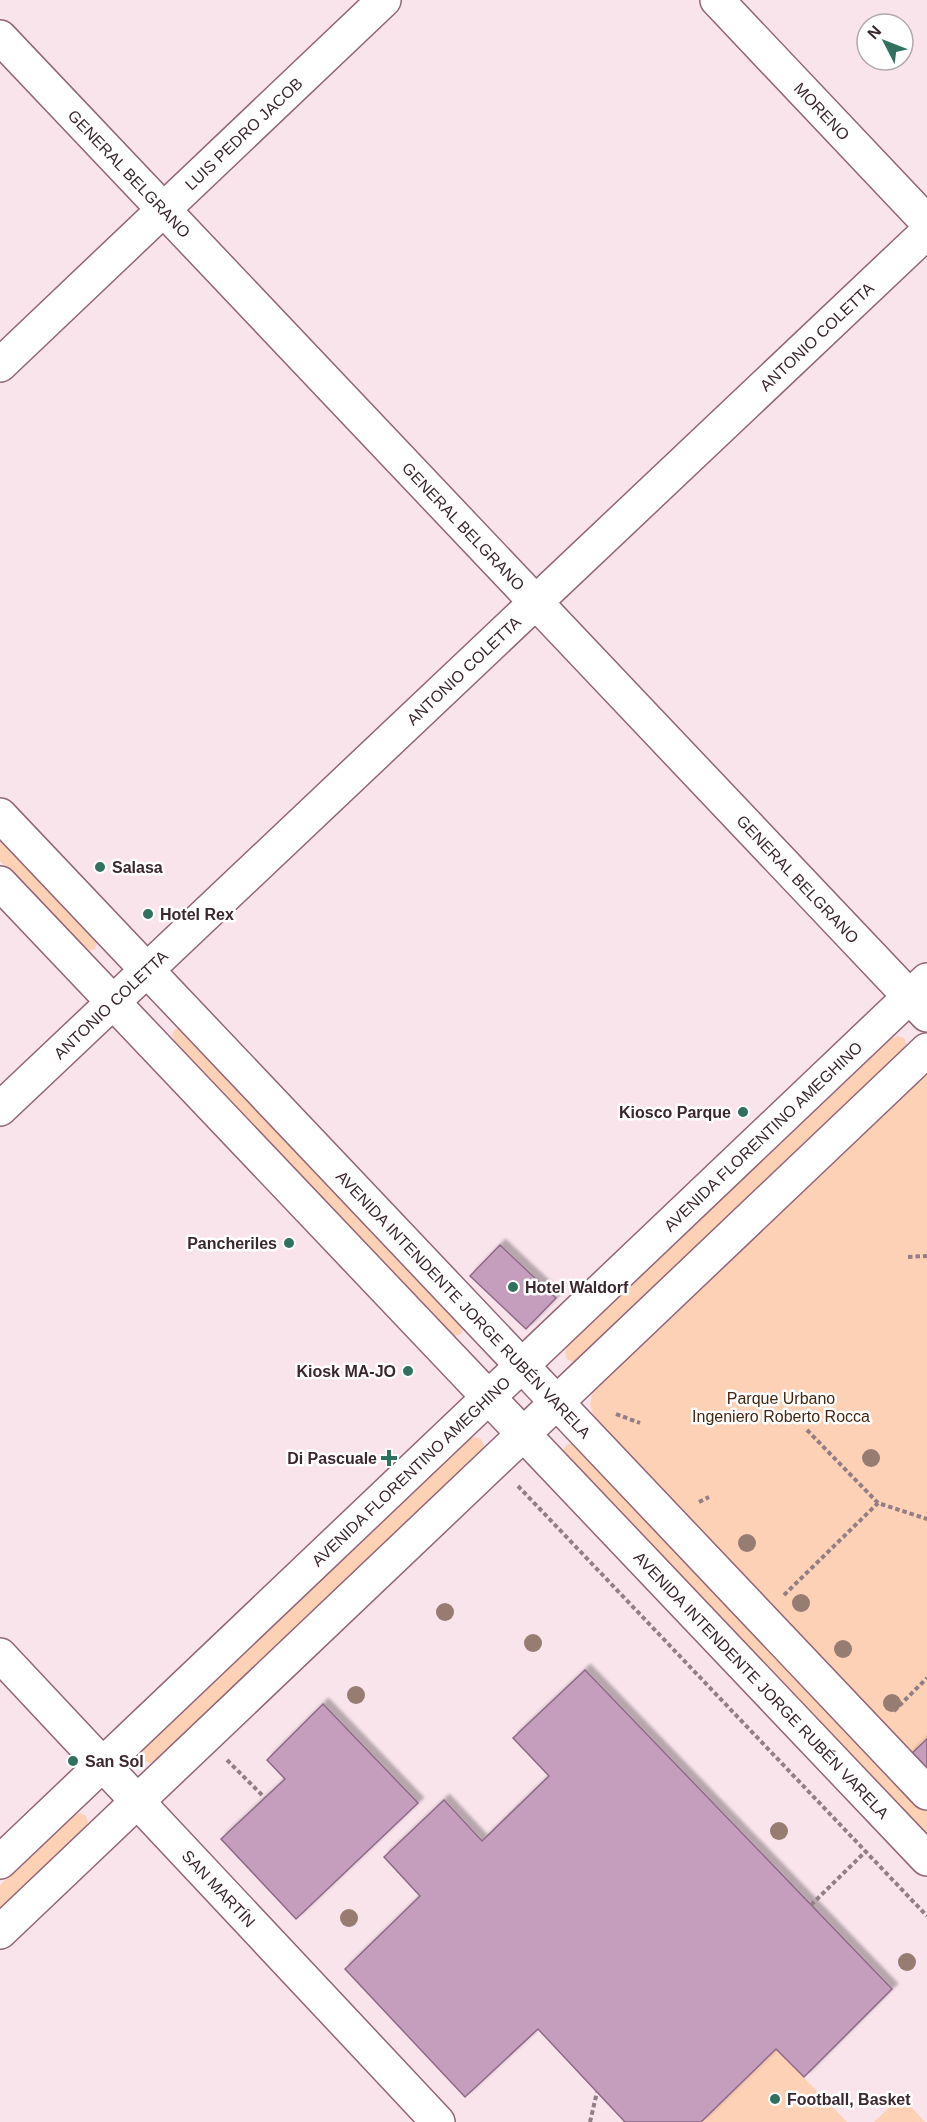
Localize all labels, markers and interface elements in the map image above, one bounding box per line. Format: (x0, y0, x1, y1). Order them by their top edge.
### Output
north arrow (855, 12, 915, 72)
text: N (864, 22, 884, 42)
street label: LUIS PEDRO JACOB (182, 74, 305, 193)
street label: MORENO (791, 79, 853, 143)
street label: GENERAL BELGRANO (65, 106, 194, 241)
street label: ANTONIO COLETTA (756, 279, 877, 394)
street label: GENERAL BELGRANO (399, 459, 528, 593)
street label: ANTONIO COLETTA (403, 613, 524, 728)
street label: GENERAL BELGRANO (734, 812, 862, 946)
place label: Salasa (112, 859, 163, 876)
marker: Salasa (93, 860, 107, 874)
place label: Hotel Rex (160, 906, 234, 923)
marker: Hotel Rex (141, 907, 155, 921)
street label: ANTONIO COLETTA (50, 947, 171, 1062)
street label: AVENIDA FLORENTINO AMEGHINO (660, 1038, 865, 1234)
place label: Kiosco Parque (619, 1104, 731, 1121)
marker: Kiosco Parque (736, 1105, 750, 1119)
street label: AVENIDA INTENDENTE JORGE RUBÉN VARELA (333, 1167, 594, 1441)
place label: Pancheriles (187, 1235, 277, 1252)
marker: Pancheriles (282, 1236, 296, 1250)
place label: Hotel Waldorf (525, 1279, 629, 1296)
marker: Hotel Waldorf (506, 1280, 520, 1294)
place label: Kiosk MA-JO (296, 1363, 396, 1380)
marker: Kiosk MA-JO (401, 1364, 415, 1378)
street label: AVENIDA FLORENTINO AMEGHINO (308, 1373, 513, 1569)
park label: Parque Urbano Ingeniero Roberto Rocca (692, 1390, 870, 1425)
place label: Di Pascuale (287, 1450, 377, 1467)
marker: Di Pascuale (382, 1451, 396, 1465)
street label: AVENIDA INTENDENTE JORGE RUBÉN VARELA (631, 1548, 893, 1822)
place label: San Sol (85, 1753, 144, 1770)
marker: San Sol (66, 1754, 80, 1768)
street label: SAN MARTÍN (179, 1847, 259, 1930)
place label: Football, Basket (787, 2091, 911, 2108)
marker: Football, Basket (768, 2092, 782, 2106)

